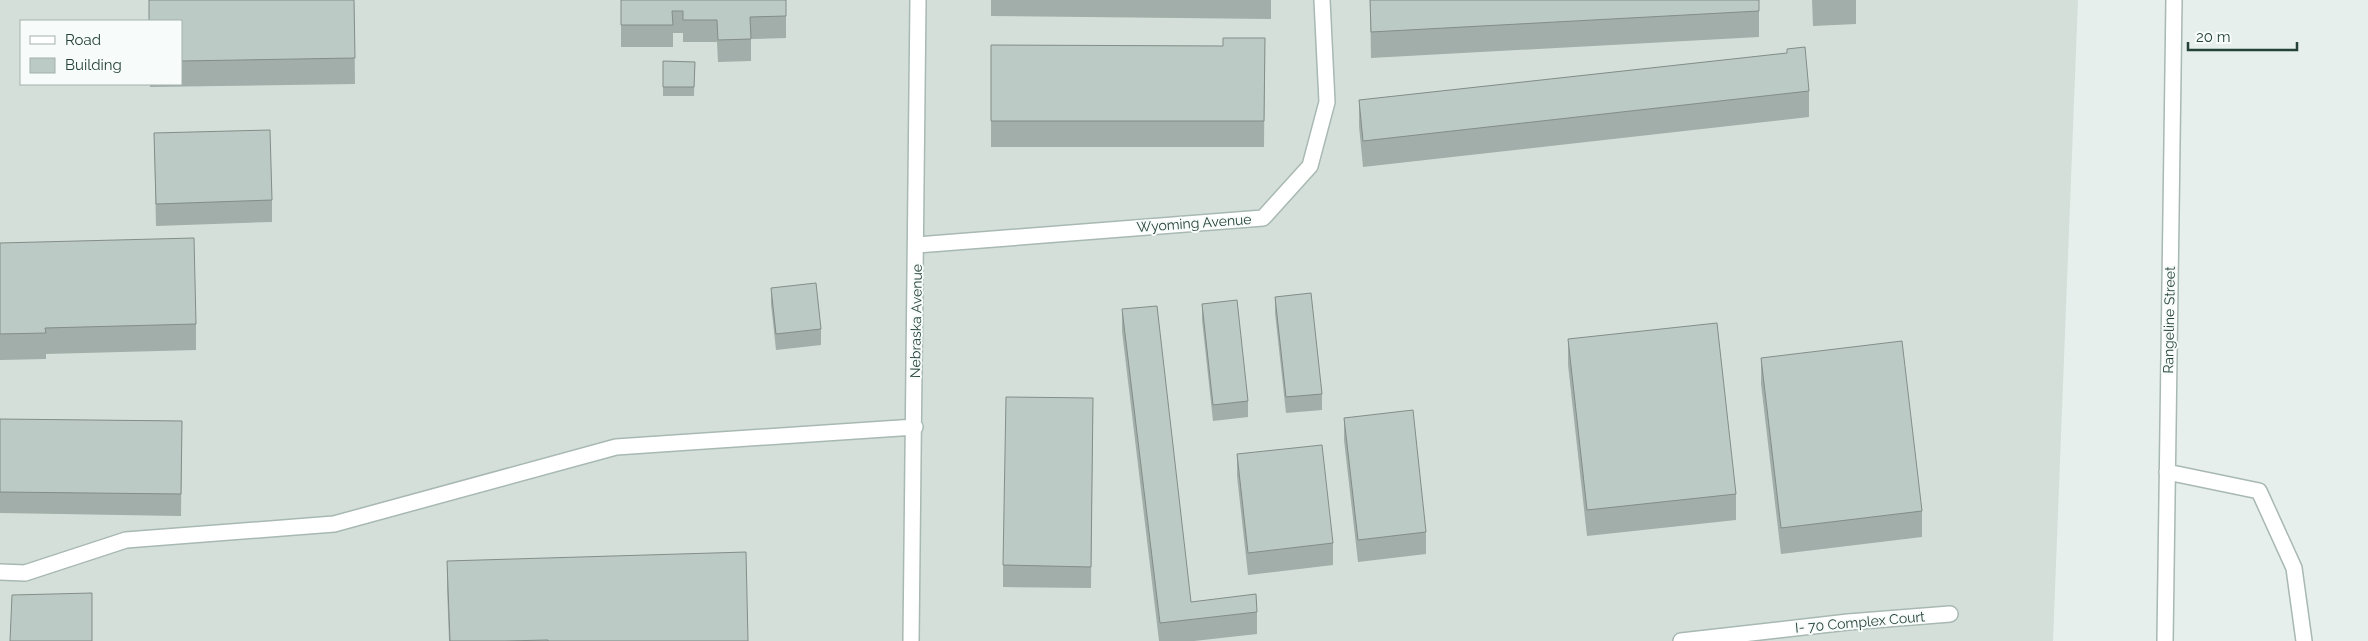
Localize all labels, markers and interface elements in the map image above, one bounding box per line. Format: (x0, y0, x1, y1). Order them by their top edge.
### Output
legend (20, 20, 182, 85)
scale bar (2188, 20, 2297, 52)
text: 20 m (2196, 28, 2231, 46)
text: Road (65, 31, 101, 49)
text: Building (65, 56, 122, 74)
street label: Wyoming Avenue (1136, 211, 1252, 235)
street label: Nebraska Avenue (907, 264, 925, 378)
street label: Rangeline Street (2160, 266, 2178, 374)
street label: I- 70 Complex Court (1794, 608, 1926, 636)

